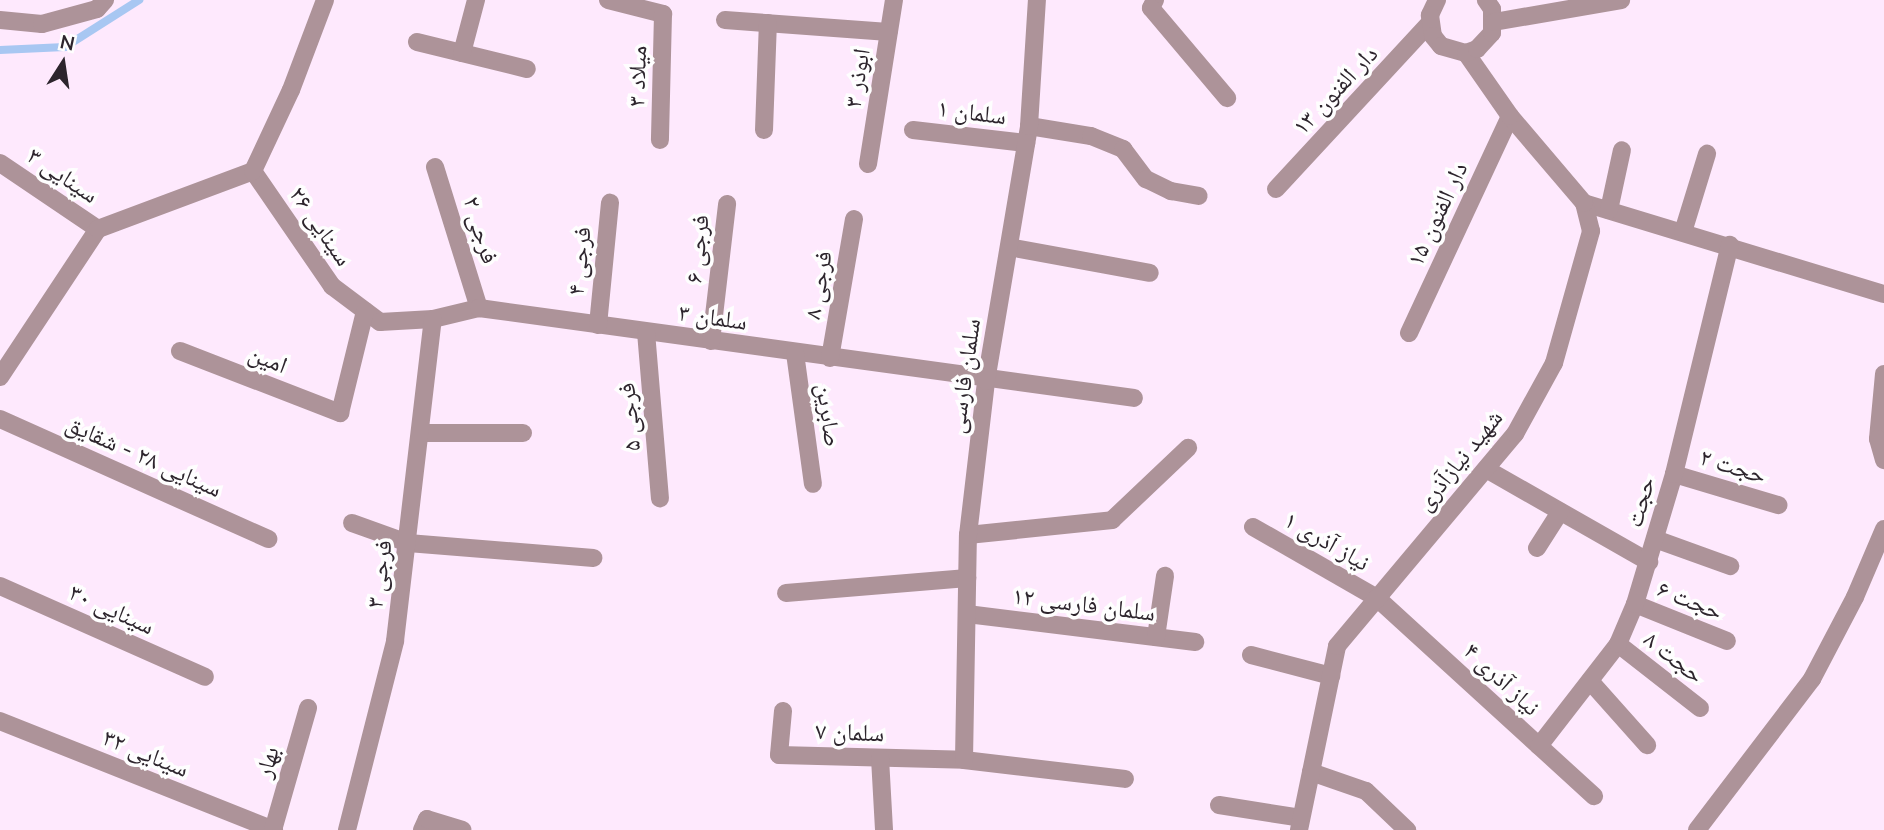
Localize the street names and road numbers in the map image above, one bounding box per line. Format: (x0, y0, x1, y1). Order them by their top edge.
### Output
street label: دار الفنون ۱۳ (1286, 39, 1384, 141)
street label: میلاد ۳ (622, 45, 652, 107)
street label: ابوذر ۳ (838, 46, 876, 110)
street label: سلمان ۱ (936, 94, 1008, 130)
street label: سینایی ۳ (22, 141, 104, 209)
street label: دار الفنون ۱۵ (1400, 157, 1474, 271)
street label: سینایی ۲۶ (283, 181, 359, 271)
street label: فرجی ۲ (457, 193, 505, 267)
street label: فرجی ۶ (679, 213, 715, 285)
street label: فرجی ۴ (561, 225, 597, 297)
street label: فرجی ۸ (798, 249, 838, 321)
street label: سلمان ۳ (677, 298, 749, 336)
street label: سلمان فارسی (942, 317, 986, 435)
street label: امین (244, 339, 292, 379)
street label: فرجی ۵ (612, 382, 646, 452)
street label: صابرین (810, 382, 848, 448)
street label: شهید نیازآذری (1410, 404, 1508, 516)
street label: سینایی ۲۸ - شقایق (62, 409, 226, 503)
street label: حجت ۲ (1696, 442, 1770, 490)
street label: حجت (1619, 474, 1661, 530)
street label: نیاز آذری ۱ (1279, 505, 1375, 577)
street label: فرجی ۳ (360, 538, 398, 610)
street label: حجت ۶ (1653, 574, 1727, 626)
street label: سینایی ۳۰ (65, 578, 159, 640)
street label: سلمان فارسی ۱۲ (1011, 581, 1157, 627)
street label: حجت ۸ (1638, 625, 1710, 689)
street label: نیاز آذری ۴ (1458, 637, 1546, 721)
street label: سلمان ۷ (815, 716, 885, 748)
street label: سینایی ۳۲ (99, 723, 193, 783)
street label: بهار (249, 743, 285, 781)

